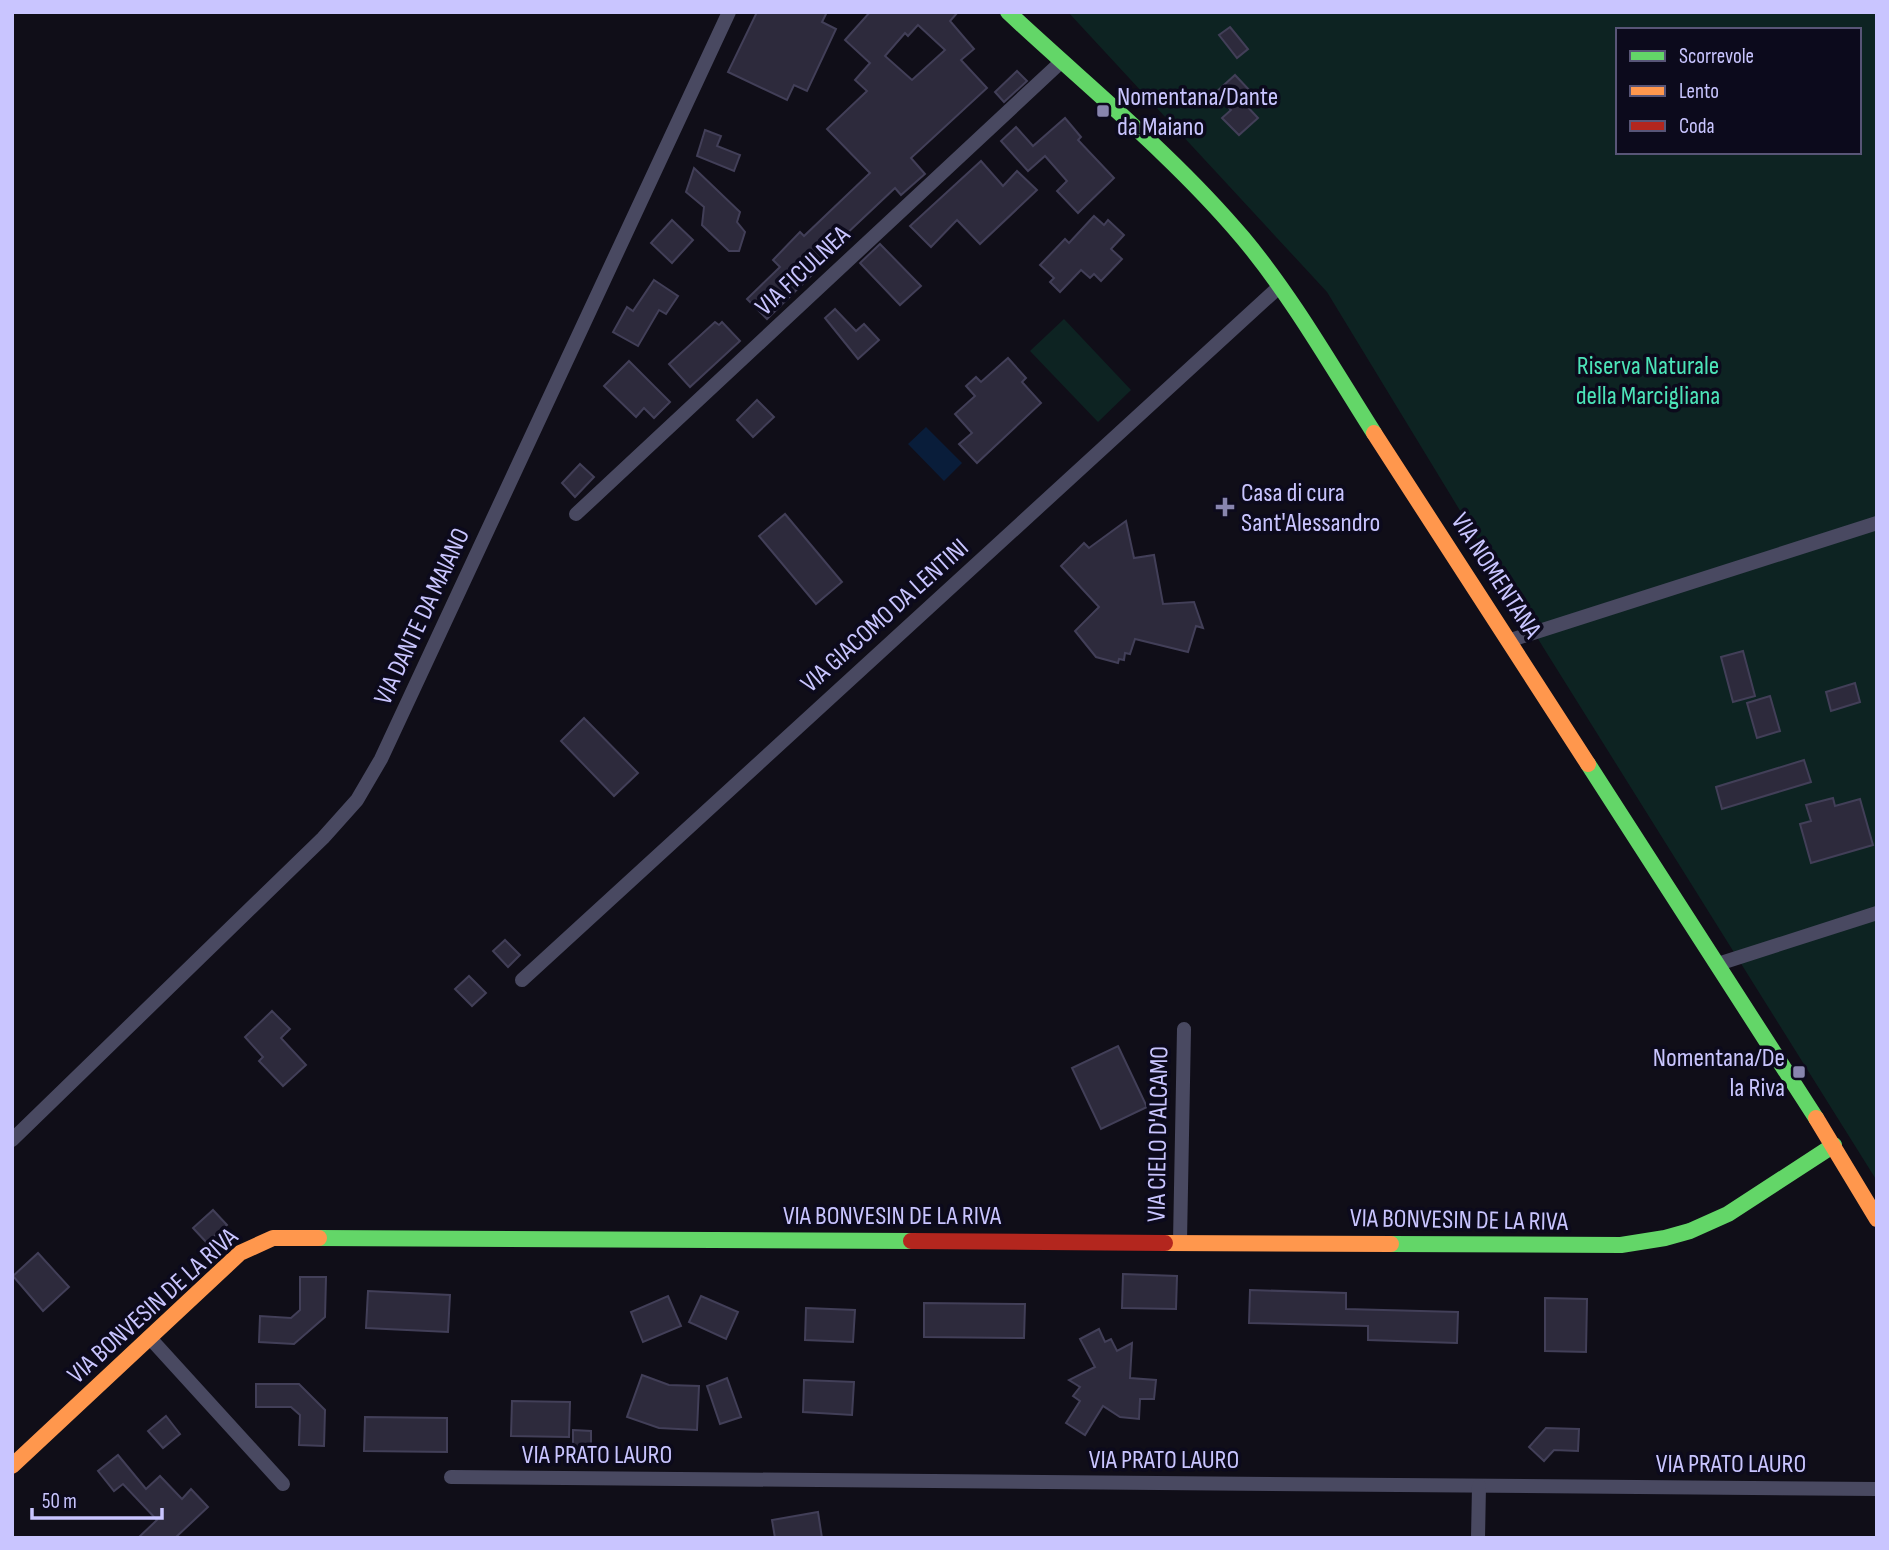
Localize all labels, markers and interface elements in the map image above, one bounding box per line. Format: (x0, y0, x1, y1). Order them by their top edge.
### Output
legend (1616, 28, 1861, 154)
text: Scorrevole (1679, 44, 1754, 69)
text: Lento (1679, 79, 1719, 104)
place label: Nomentana/Dante da Maiano (1117, 82, 1278, 143)
marker: Nomentana/Dante da Maiano (1095, 103, 1111, 119)
text: Coda (1679, 114, 1715, 139)
street label: VIA FICULNEA (749, 219, 857, 323)
park label: Riserva Naturale della Marcigliana (1576, 351, 1720, 412)
place label: Casa di cura Sant'Alessandro (1241, 478, 1380, 539)
marker: Casa di cura Sant'Alessandro (1215, 497, 1235, 517)
street label: VIA NOMENTANA (1444, 508, 1548, 645)
street label: VIA DANTE DA MAIANO (368, 523, 477, 710)
street label: VIA GIACOMO DA LENTINI (795, 533, 975, 699)
place label: Nomentana/De la Riva (1653, 1043, 1785, 1104)
street label: VIA CIELO D'ALCAMO (1141, 1046, 1176, 1222)
marker: Nomentana/De la Riva (1791, 1064, 1807, 1080)
street label: VIA BONVESIN DE LA RIVA (783, 1201, 1002, 1232)
street label: VIA BONVESIN DE LA RIVA (1350, 1203, 1569, 1238)
street label: VIA BONVESIN DE LA RIVA (62, 1221, 245, 1391)
street label: VIA PRATO LAURO (522, 1440, 672, 1471)
street label: VIA PRATO LAURO (1089, 1445, 1239, 1476)
street label: VIA PRATO LAURO (1656, 1449, 1806, 1480)
scale bar (32, 1476, 161, 1520)
text: 50 m (42, 1489, 77, 1514)

